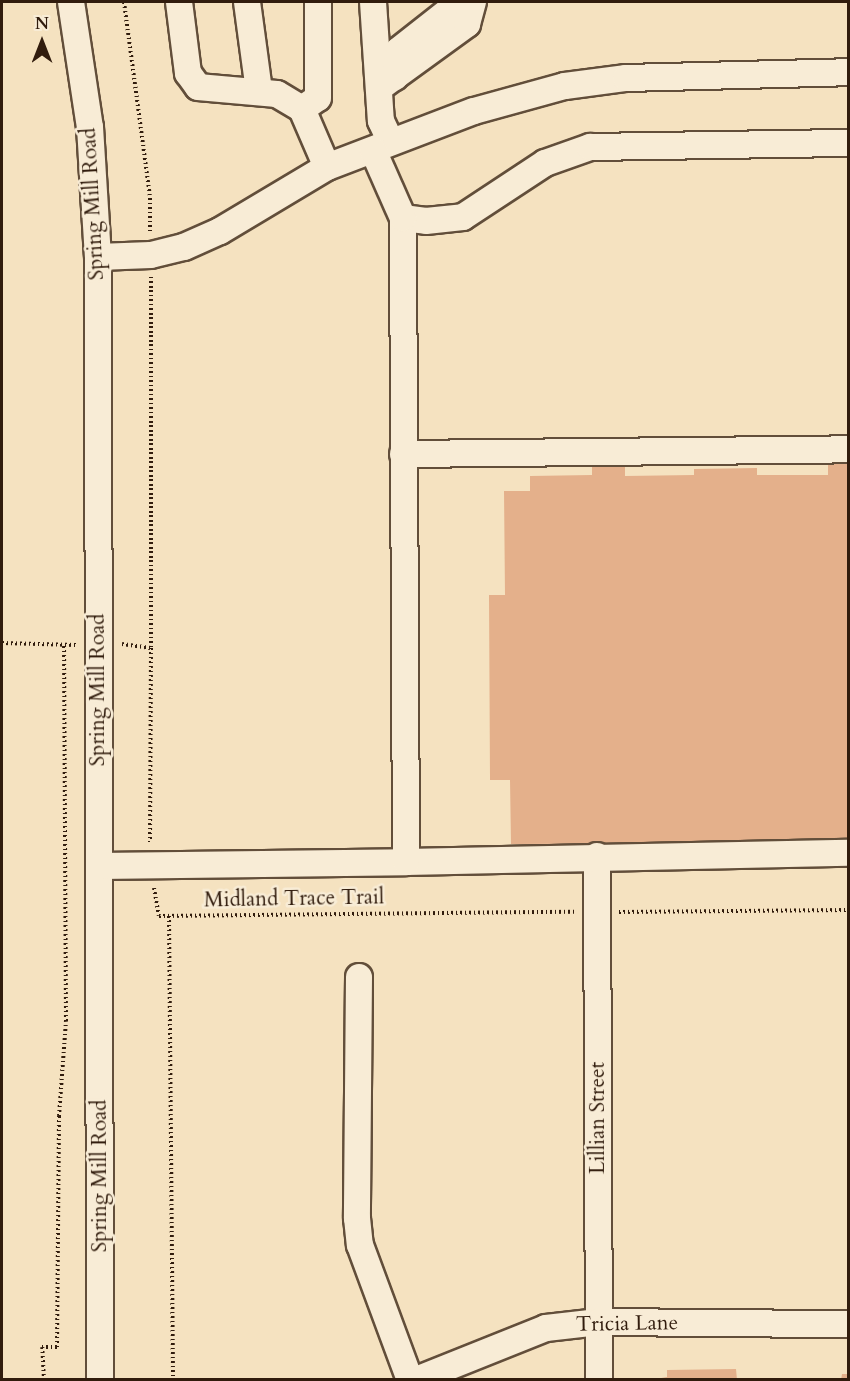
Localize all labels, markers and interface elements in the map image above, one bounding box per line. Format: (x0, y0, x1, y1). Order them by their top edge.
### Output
north arrow (12, 12, 72, 72)
text: N (35, 13, 49, 35)
street label: Spring Mill Road (76, 127, 110, 281)
street label: Spring Mill Road (85, 614, 111, 766)
street label: Midland Trace Trail (204, 885, 384, 913)
street label: Lillian Street (585, 1062, 611, 1174)
street label: Spring Mill Road (87, 1100, 113, 1252)
street label: Tricia Lane (576, 1311, 678, 1337)

